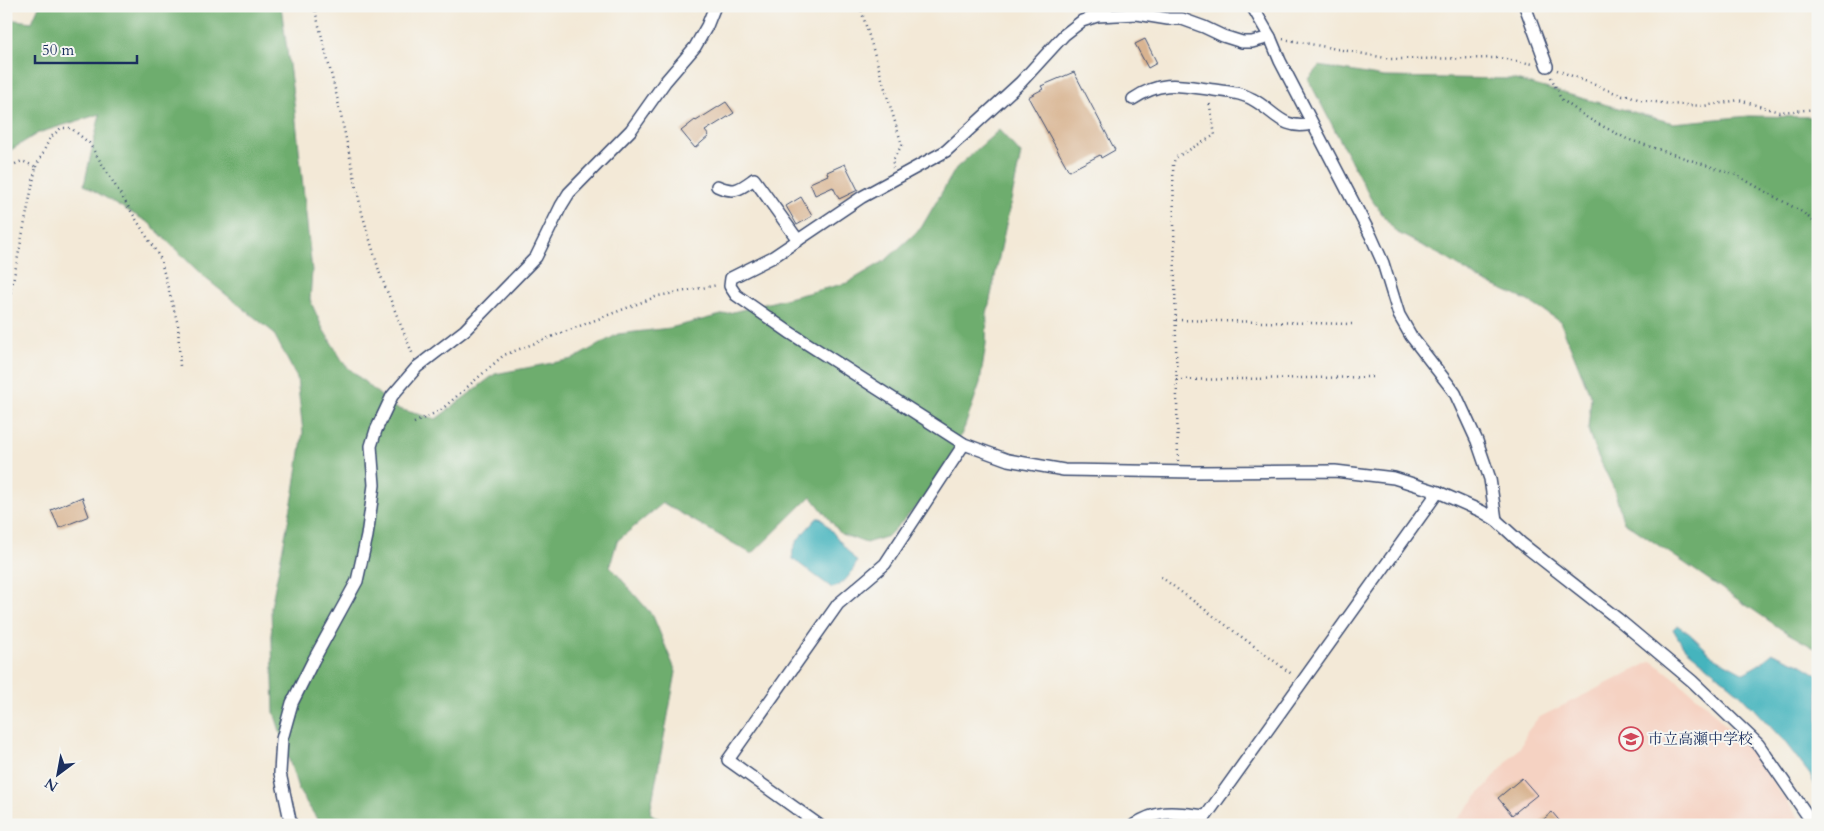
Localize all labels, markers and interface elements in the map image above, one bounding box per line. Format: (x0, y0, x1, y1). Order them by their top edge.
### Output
scale bar (35, 32, 138, 64)
text: 50 m (42, 40, 74, 60)
school or university icon: 市立高瀬中学校 (1618, 726, 1644, 752)
place label: 市立高瀬中学校 (1648, 729, 1753, 749)
north arrow (32, 748, 82, 798)
text: N (41, 773, 62, 796)

